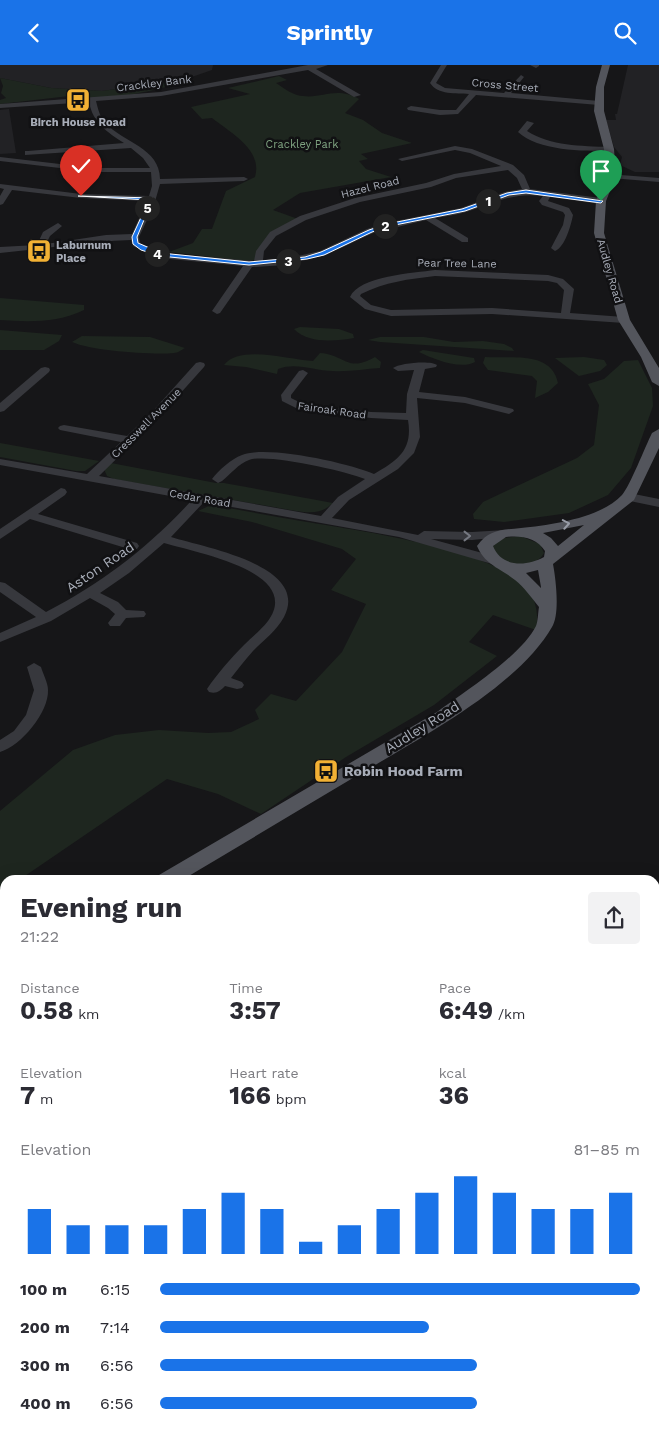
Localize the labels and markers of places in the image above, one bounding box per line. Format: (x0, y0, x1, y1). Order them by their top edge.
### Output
bus stop icon: Birch House Road (65, 87, 91, 113)
place label: Birch House Road (30, 116, 126, 129)
pin (60, 145, 102, 196)
pin (580, 150, 622, 201)
pin: 1 (476, 189, 500, 213)
pin: 5 (134, 195, 160, 221)
pin: 2 (372, 213, 398, 239)
bus stop icon: Laburnum Place (26, 238, 52, 264)
place label: Laburnum Place (56, 239, 111, 265)
pin: 4 (144, 241, 170, 267)
pin: 3 (276, 249, 300, 273)
bus stop icon: Robin Hood Farm (313, 758, 339, 784)
place label: Robin Hood Farm (344, 763, 463, 779)

